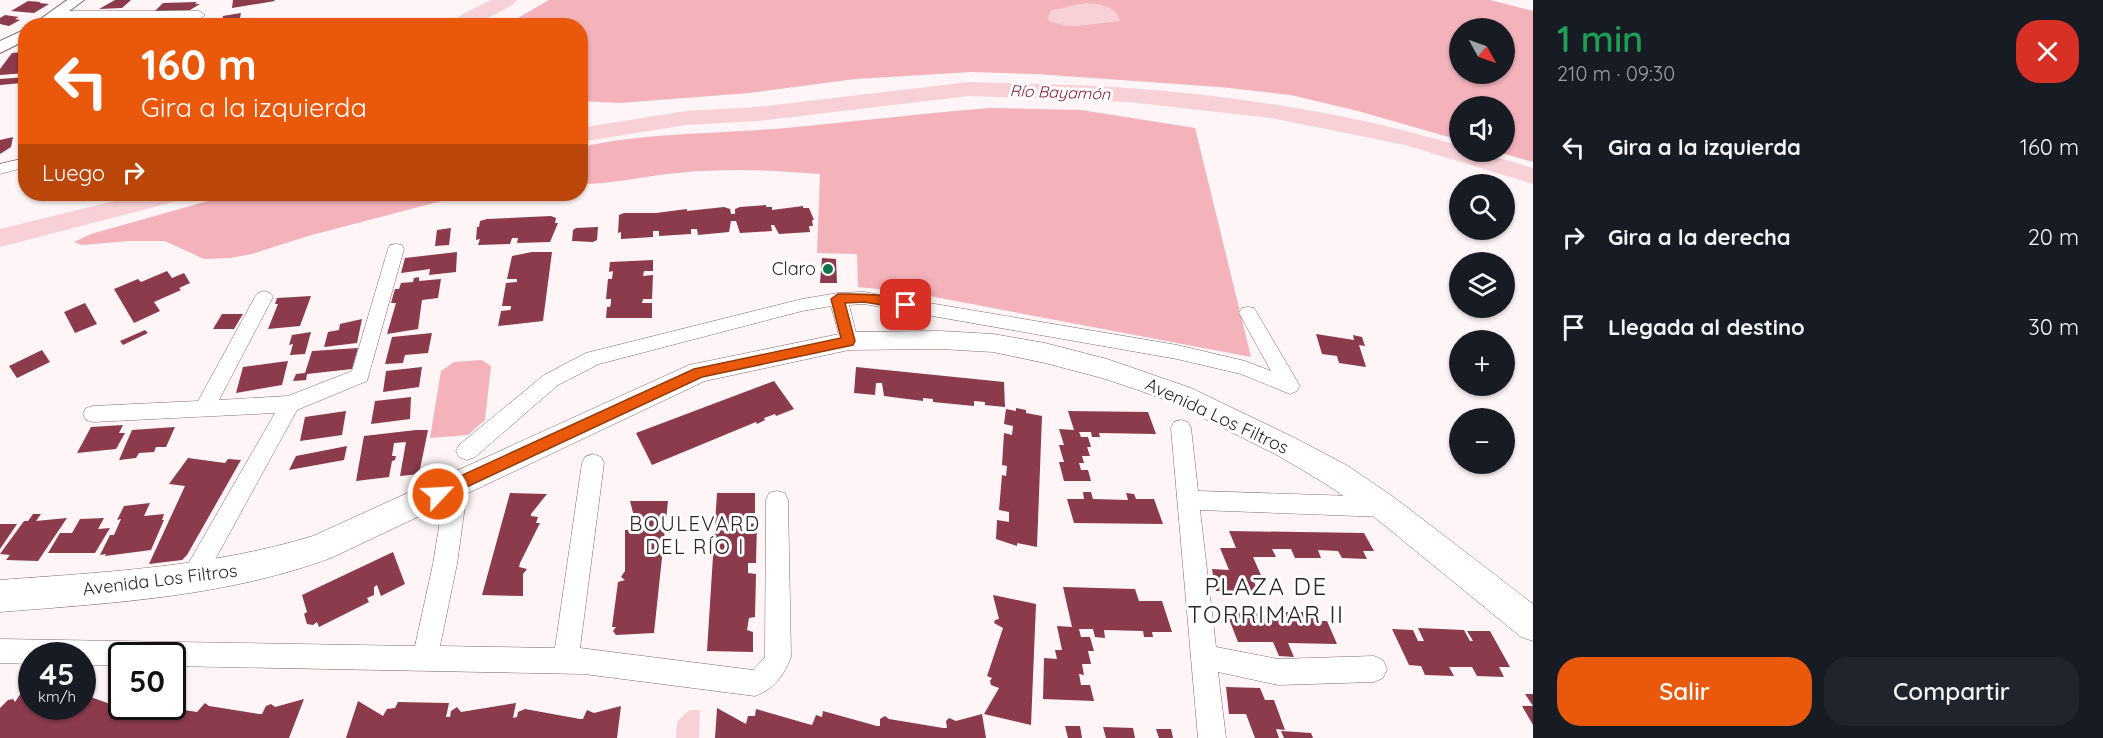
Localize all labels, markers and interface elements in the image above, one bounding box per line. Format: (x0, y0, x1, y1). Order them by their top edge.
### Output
text: 1 min (1557, 16, 1643, 61)
north arrow (1449, 18, 1515, 84)
map controls (1449, 18, 1515, 474)
button: close (2016, 20, 2079, 83)
text: 160 m (141, 38, 257, 91)
icon: left (42, 42, 120, 120)
text: 210 m · 09:30 (1557, 61, 1675, 86)
water label: Río Bayamón (1009, 80, 1111, 104)
text: Gira a la izquierda (141, 90, 367, 124)
button: sound (1449, 96, 1515, 162)
icon: left (1557, 131, 1590, 164)
text: Gira a la izquierda (1608, 133, 1801, 161)
text: 160 m (2020, 133, 2079, 161)
icon: right (117, 156, 150, 189)
text: Luego (42, 159, 105, 187)
button: search (1449, 174, 1515, 240)
icon: right (1557, 221, 1590, 254)
text: Gira a la derecha (1608, 223, 1791, 251)
text: 20 m (2028, 223, 2079, 251)
button: layers (1449, 252, 1515, 318)
place label: Claro (772, 257, 816, 280)
marker: Claro (821, 262, 835, 276)
pin (880, 279, 931, 330)
icon: arrive (889, 288, 922, 321)
icon: arrive (1557, 311, 1590, 344)
text: Llegada al destino (1608, 313, 1805, 341)
text: 30 m (2028, 313, 2079, 341)
button: + (1449, 330, 1515, 396)
street label: Avenida Los Filtros (1142, 372, 1293, 459)
button: − (1449, 408, 1515, 474)
position arrow (406, 462, 470, 526)
district label: BOULEVARD DEL RÍO I (629, 511, 761, 559)
street label: Avenida Los Filtros (81, 559, 239, 600)
district label: PLAZA DE TORRIMAR II (1187, 571, 1345, 629)
speed limit sign: 50 (108, 642, 186, 720)
text: 45 (40, 655, 74, 693)
button: Salir (1557, 657, 1812, 726)
button: Compartir (1824, 657, 2079, 726)
text: km/h (38, 687, 76, 706)

